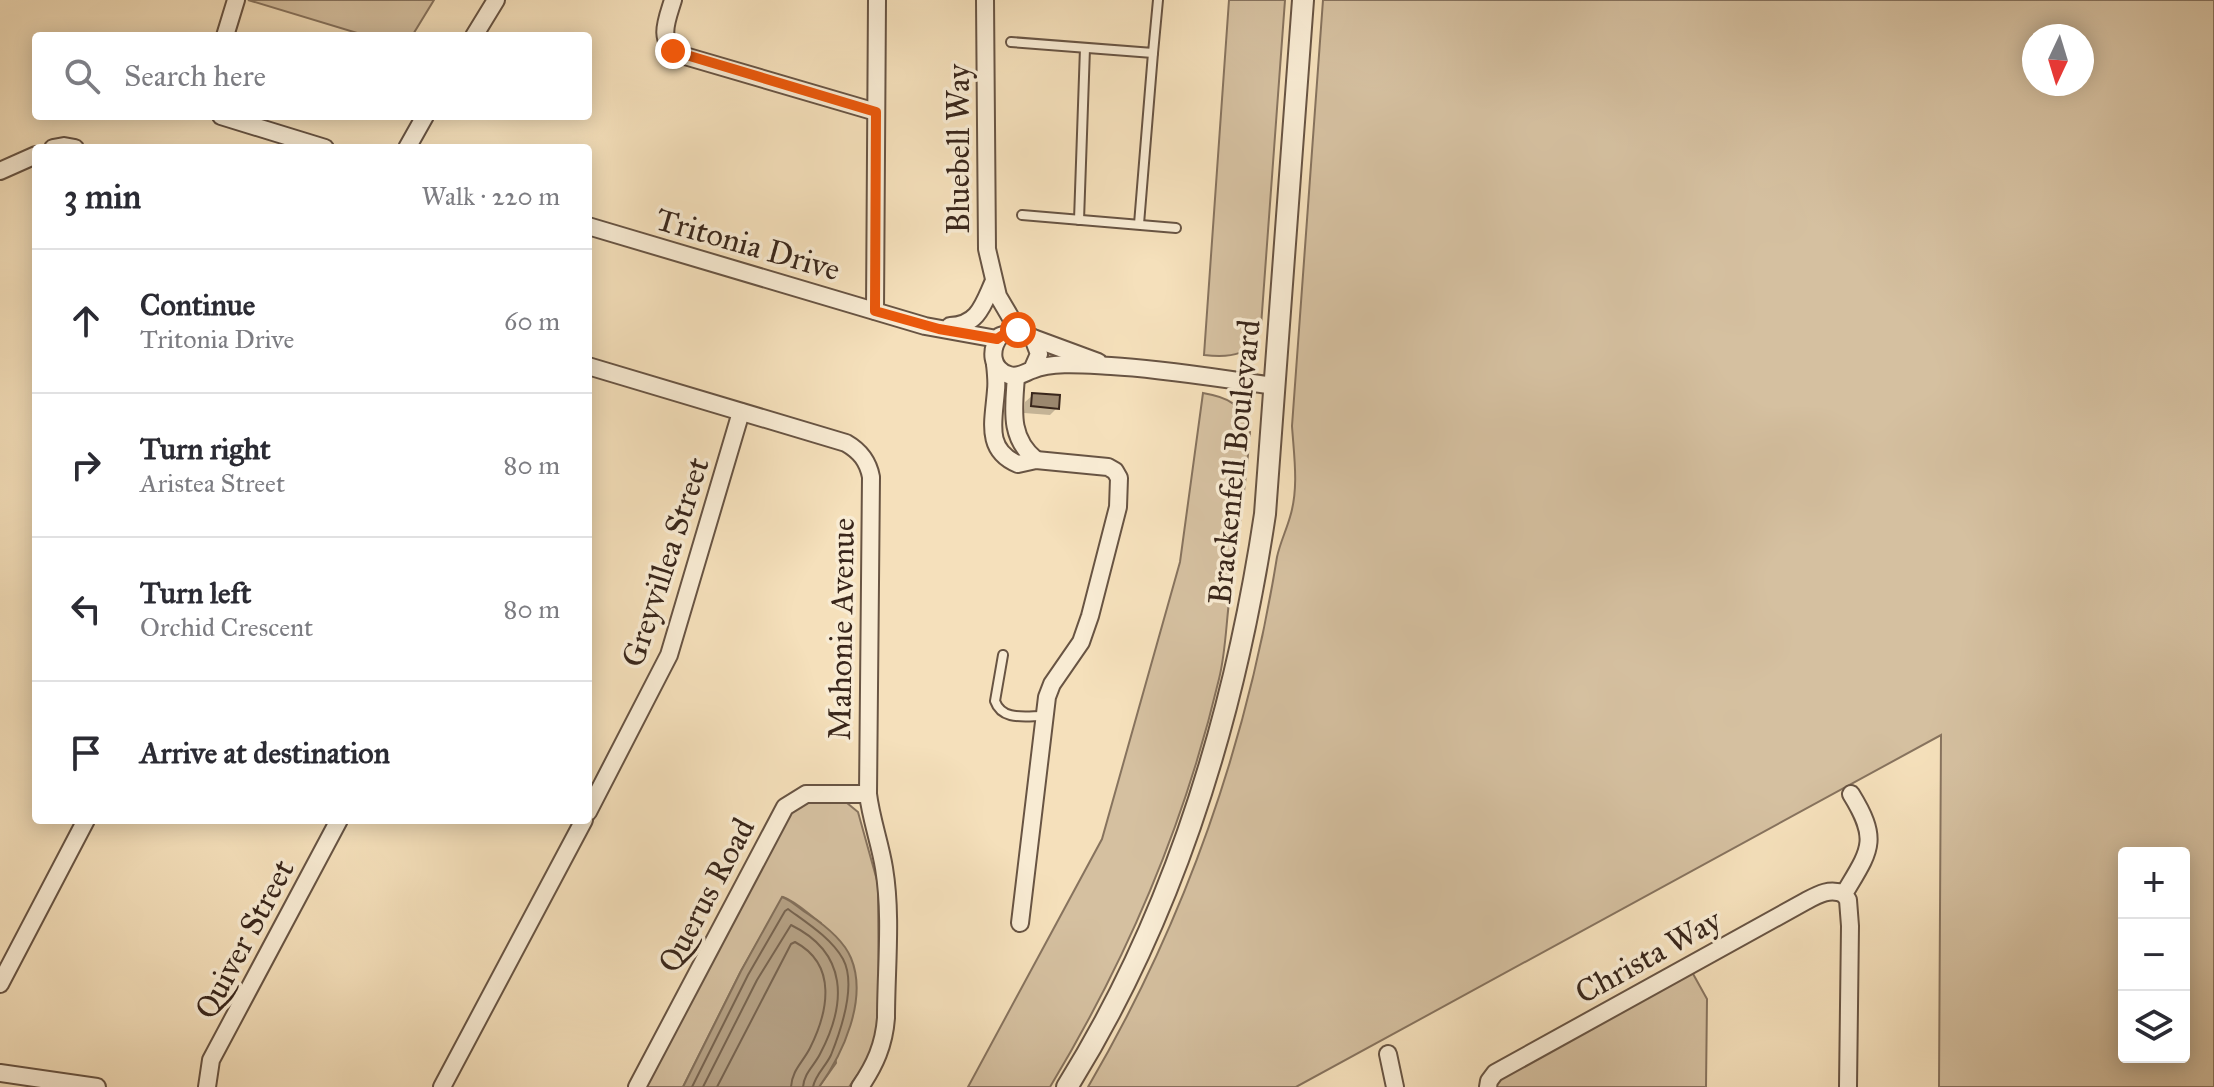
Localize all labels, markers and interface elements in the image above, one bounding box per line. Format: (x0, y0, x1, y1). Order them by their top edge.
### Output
north arrow (2022, 24, 2094, 96)
search box (32, 32, 592, 120)
route end (655, 33, 691, 69)
icon: search (60, 54, 104, 98)
text: Search here (124, 58, 266, 94)
street label: Bluebell Way (939, 63, 978, 234)
text: 3 min (64, 176, 141, 217)
text: Walk · 220 m (421, 180, 560, 212)
street label: Tritonia Drive (651, 200, 845, 289)
text: Continue (140, 287, 255, 323)
icon: ahead (64, 299, 108, 343)
text: 60 m (504, 305, 560, 337)
route start (1000, 312, 1036, 348)
street label: Brackenfell Boulevard (1200, 318, 1269, 606)
text: Tritonia Drive (140, 323, 294, 355)
text: Turn right (140, 431, 271, 467)
icon: right (64, 443, 108, 487)
text: 80 m (504, 449, 560, 481)
street label: Greyvillea Street (613, 452, 718, 672)
text: Aristea Street (140, 467, 285, 499)
street label: Mahonie Avenue (820, 517, 863, 741)
text: Turn left (140, 575, 251, 611)
icon: left (64, 587, 108, 631)
text: 80 m (504, 593, 560, 625)
text: Orchid Crescent (140, 611, 313, 643)
icon: arrive (64, 731, 108, 775)
text: Arrive at destination (140, 735, 390, 771)
street label: Querus Road (650, 811, 763, 979)
map controls (2118, 847, 2190, 1063)
button: + (2118, 847, 2190, 919)
street label: Quiver Street (186, 853, 303, 1026)
street label: Christa Way (1568, 900, 1729, 1012)
button: − (2118, 919, 2190, 991)
button: layers (2118, 991, 2190, 1063)

